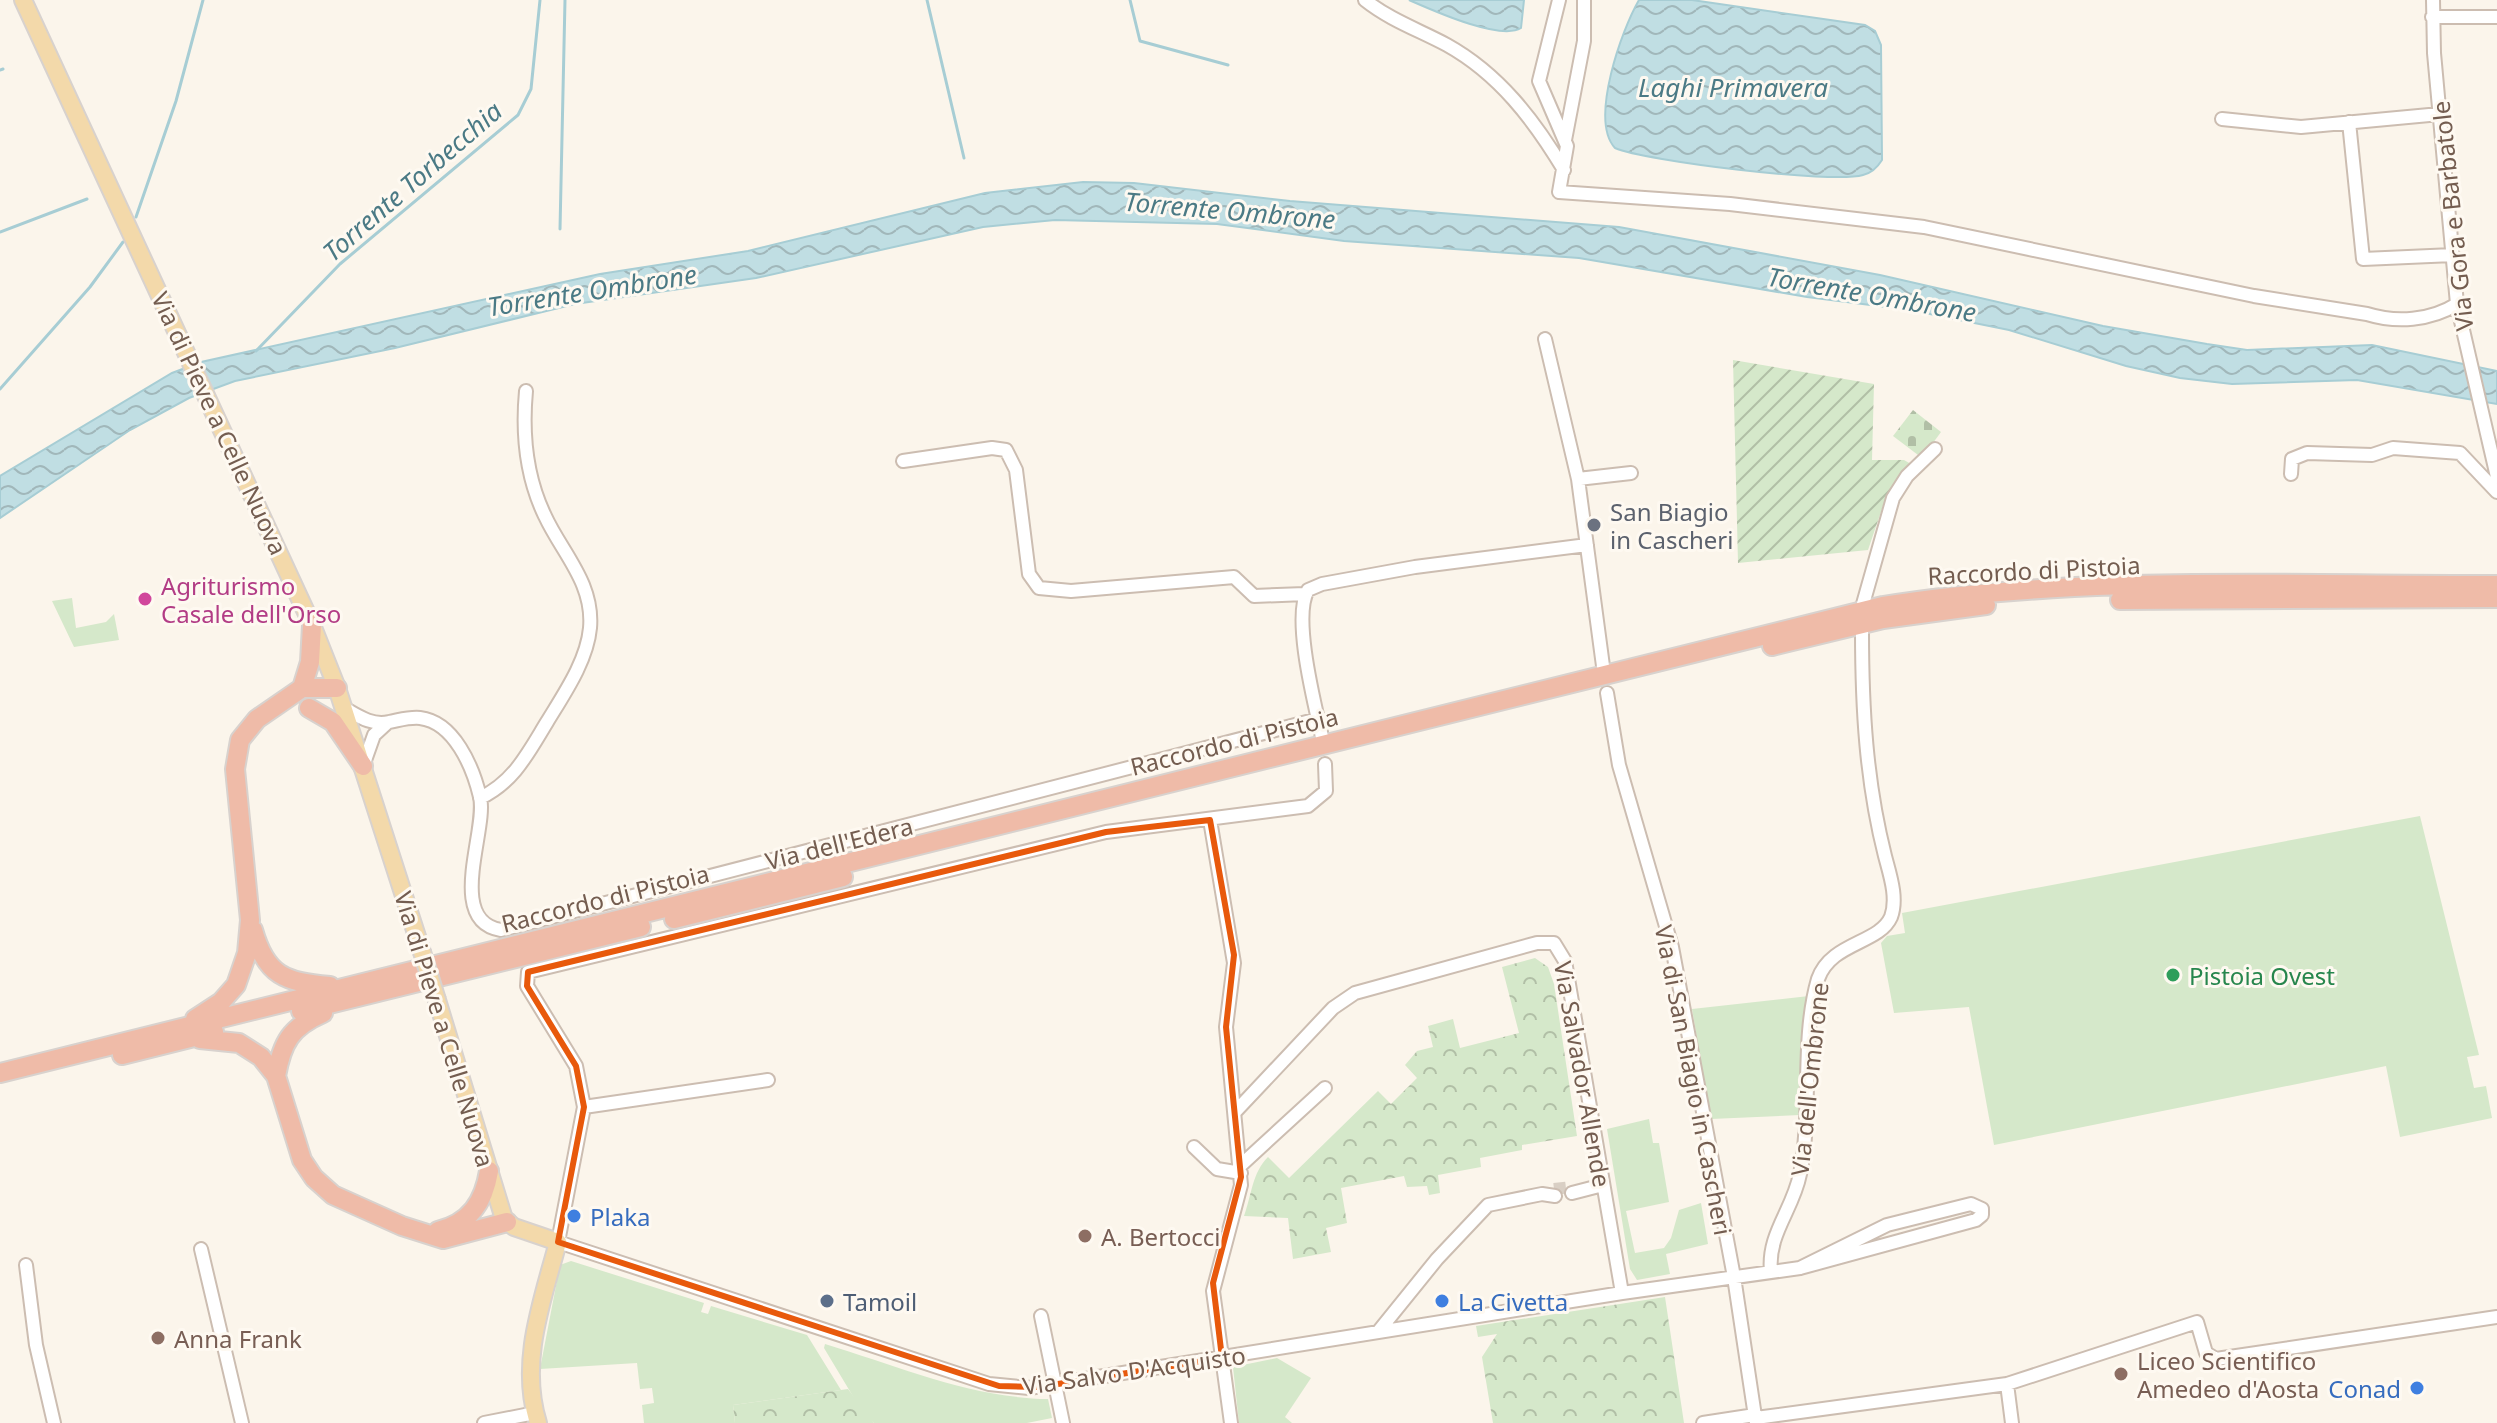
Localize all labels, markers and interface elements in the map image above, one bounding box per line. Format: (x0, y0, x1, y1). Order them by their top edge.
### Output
water label: Laghi Primavera (1638, 69, 1828, 105)
water label: Torrente Torbecchia (315, 93, 510, 269)
street label: Via Gora e Barbatole (2424, 99, 2480, 333)
water label: Torrente Ombrone (1123, 183, 1337, 237)
water label: Torrente Ombrone (485, 256, 699, 324)
water label: Torrente Ombrone (1765, 258, 1979, 330)
street label: Via di Pieve a Celle Nuova (144, 286, 296, 560)
place label: San Biagio in Cascheri (1610, 495, 1733, 556)
marker: San Biagio in Cascheri (1585, 516, 1603, 534)
street label: Raccordo di Pistoia (1927, 548, 2141, 592)
place label: Agriturismo Casale dell'Orso (161, 569, 341, 630)
marker: Agriturismo Casale dell'Orso (136, 590, 154, 608)
street label: Raccordo di Pistoia (1127, 699, 1341, 783)
street label: Via dell'Edera (762, 809, 916, 877)
street label: Raccordo di Pistoia (498, 856, 712, 940)
street label: Via di Pieve a Celle Nuova (387, 887, 503, 1171)
street label: Via di San Biagio in Cascheri (1648, 922, 1740, 1238)
street label: Via Salvador Allende (1547, 959, 1619, 1189)
place label: Pistoia Ovest (2189, 959, 2335, 992)
marker: Pistoia Ovest (2164, 966, 2182, 984)
street label: Via dell'Ombrone (1782, 980, 1836, 1178)
place label: Plaka (590, 1200, 650, 1233)
marker: Plaka (565, 1207, 583, 1225)
place label: A. Bertocci (1101, 1220, 1220, 1253)
marker: A. Bertocci (1076, 1227, 1094, 1245)
place label: Tamoil (843, 1285, 917, 1318)
place label: La Civetta (1458, 1285, 1568, 1318)
marker: Tamoil (818, 1292, 836, 1310)
marker: La Civetta (1433, 1292, 1451, 1310)
place label: Anna Frank (174, 1322, 302, 1355)
marker: Anna Frank (149, 1329, 167, 1347)
street label: Via Salvo D'Acquisto (1020, 1338, 1248, 1402)
place label: Liceo Scientifico Amedeo d'Aosta (2137, 1344, 2319, 1405)
marker: Liceo Scientifico Amedeo d'Aosta (2112, 1365, 2130, 1383)
place label: Conad (2328, 1372, 2401, 1405)
marker: Conad (2408, 1379, 2426, 1397)

